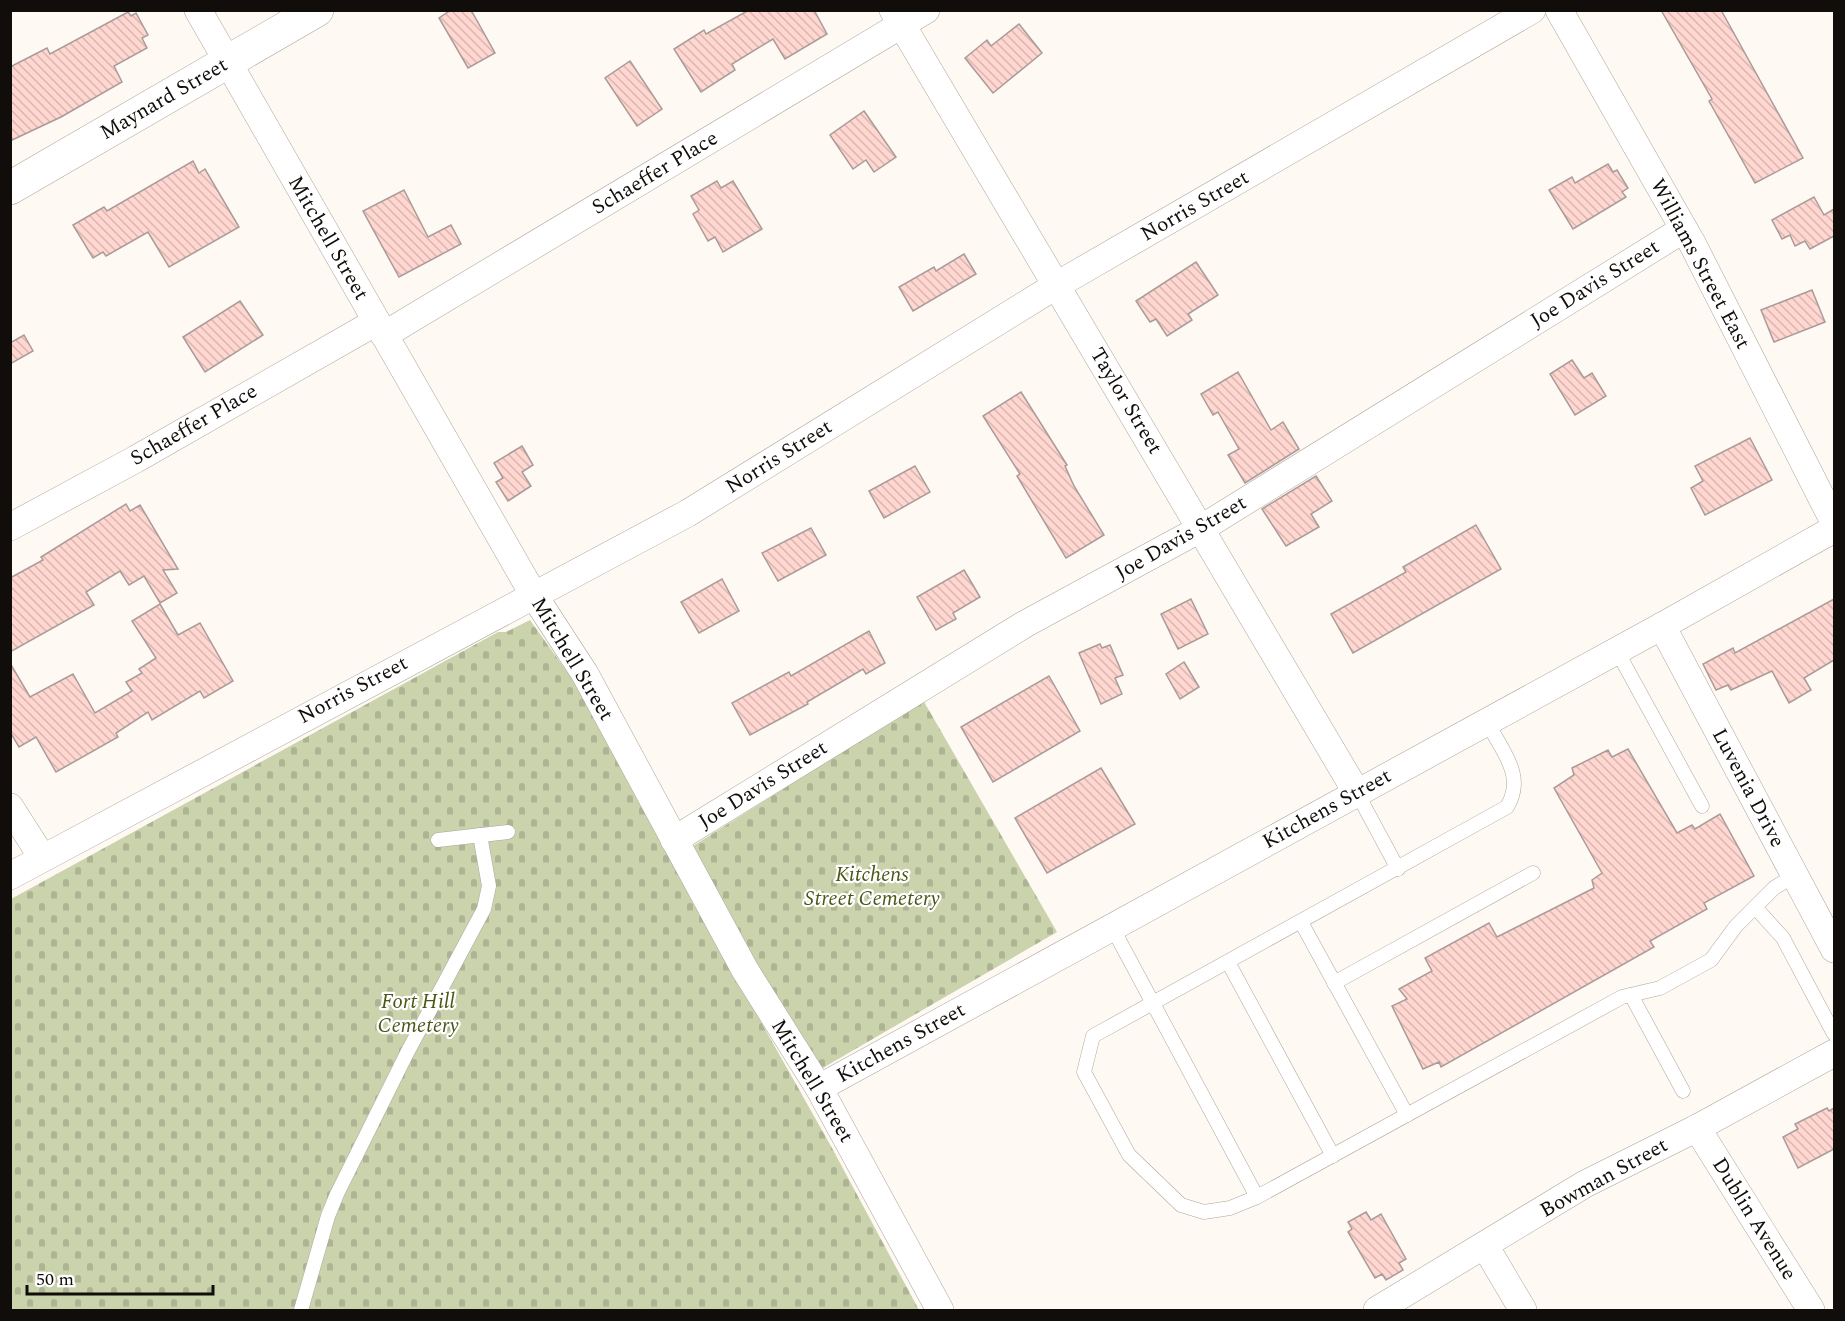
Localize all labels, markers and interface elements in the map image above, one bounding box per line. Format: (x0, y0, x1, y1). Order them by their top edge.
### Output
street label: Maynard Street (94, 49, 234, 149)
street label: Schaeffer Place (586, 123, 724, 223)
street label: Norris Street (1135, 162, 1255, 250)
street label: Mitchell Street (279, 170, 377, 306)
street label: Williams Street East (1641, 173, 1759, 355)
street label: Joe Davis Street (1524, 231, 1666, 337)
street label: Taylor Street (1081, 341, 1171, 461)
street label: Schaeffer Place (124, 376, 264, 474)
street label: Norris Street (719, 411, 839, 503)
street label: Joe Davis Street (1109, 487, 1253, 589)
street label: Mitchell Street (522, 591, 622, 727)
street label: Norris Street (292, 648, 414, 732)
street label: Luvenia Drive (1703, 723, 1793, 853)
street label: Joe Davis Street (692, 732, 834, 838)
street label: Kitchens Street (1257, 760, 1397, 858)
park label: Kitchens Street Cemetery (804, 859, 940, 915)
park label: Fort Hill Cemetery (377, 986, 459, 1042)
street label: Kitchens Street (831, 994, 971, 1092)
street label: Mitchell Street (762, 1013, 862, 1149)
street label: Bowman Street (1534, 1130, 1674, 1226)
street label: Dublin Avenue (1704, 1151, 1804, 1287)
scale bar (27, 1258, 213, 1296)
text: 50 m (36, 1266, 74, 1293)

